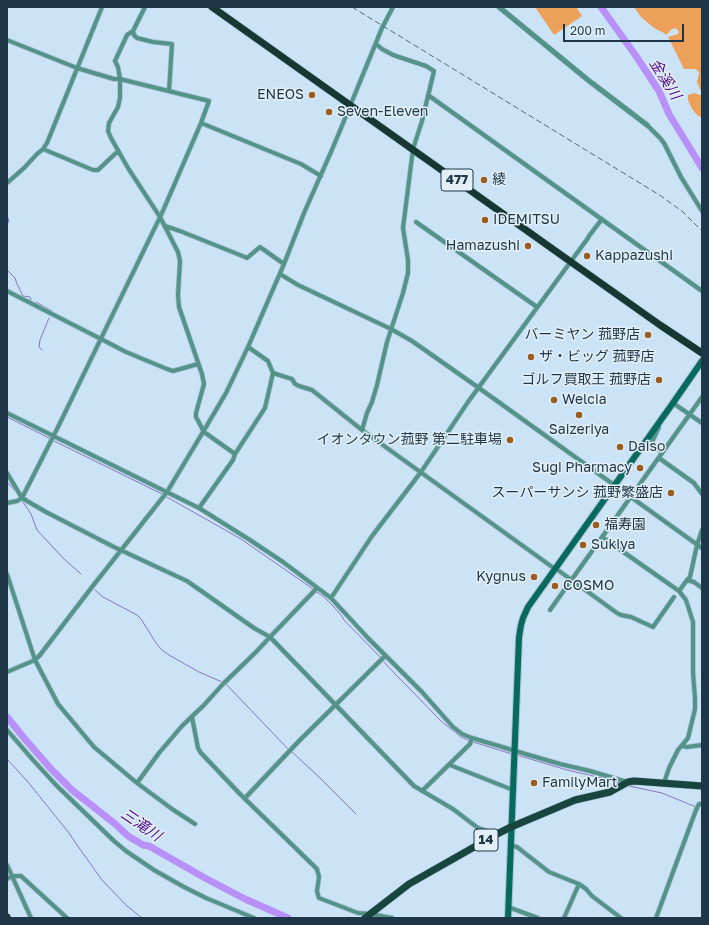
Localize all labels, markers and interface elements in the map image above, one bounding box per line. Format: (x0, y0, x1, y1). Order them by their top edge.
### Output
scale bar (565, 16, 686, 42)
text: 200 m (570, 23, 605, 38)
water label: 金溪川 (645, 55, 685, 103)
place label: ENEOS (257, 87, 304, 103)
marker: ENEOS (307, 90, 317, 100)
place label: Seven-Eleven (337, 104, 428, 120)
marker: Seven-Eleven (324, 107, 334, 117)
road number: 477 (441, 169, 473, 191)
place label: 綾 (492, 172, 506, 188)
marker: 綾 (479, 175, 489, 185)
place label: IDEMITSU (493, 212, 560, 228)
marker: IDEMITSU (480, 215, 490, 225)
place label: Hamazushi (446, 238, 520, 254)
marker: Hamazushi (523, 241, 533, 251)
place label: Kappazushi (595, 248, 673, 264)
marker: Kappazushi (582, 251, 592, 261)
place label: バーミヤン 菰野店 (525, 327, 640, 343)
marker: バーミヤン 菰野店 (643, 330, 653, 340)
place label: ザ・ビッグ 菰野店 (539, 349, 654, 365)
marker: ザ・ビッグ 菰野店 (526, 352, 536, 362)
place label: ゴルフ買取王 菰野店 (522, 372, 651, 388)
marker: ゴルフ買取王 菰野店 (654, 375, 664, 385)
place label: Welcia (562, 392, 607, 408)
marker: Welcia (549, 395, 559, 405)
marker: Saizeriya (574, 410, 584, 420)
place label: Saizeriya (549, 422, 609, 438)
place label: イオンタウン菰野 第二駐車場 (317, 432, 502, 448)
marker: イオンタウン菰野 第二駐車場 (505, 435, 515, 445)
place label: Daiso (628, 439, 665, 455)
marker: Daiso (615, 442, 625, 452)
place label: Sugi Pharmacy (532, 460, 632, 476)
marker: Sugi Pharmacy (635, 463, 645, 473)
place label: スーパーサンシ 菰野繁盛店 (492, 485, 663, 501)
marker: スーパーサンシ 菰野繁盛店 (666, 488, 676, 498)
place label: 福寿園 (604, 517, 646, 533)
marker: 福寿園 (591, 520, 601, 530)
place label: Sukiya (591, 537, 635, 553)
marker: Sukiya (578, 540, 588, 550)
place label: Kygnus (476, 569, 526, 585)
marker: Kygnus (529, 572, 539, 582)
place label: COSMO (563, 578, 614, 594)
marker: COSMO (550, 581, 560, 591)
place label: FamilyMart (542, 775, 617, 791)
marker: FamilyMart (529, 778, 539, 788)
water label: 三滝川 (117, 805, 165, 845)
road number: 14 (474, 829, 498, 851)

